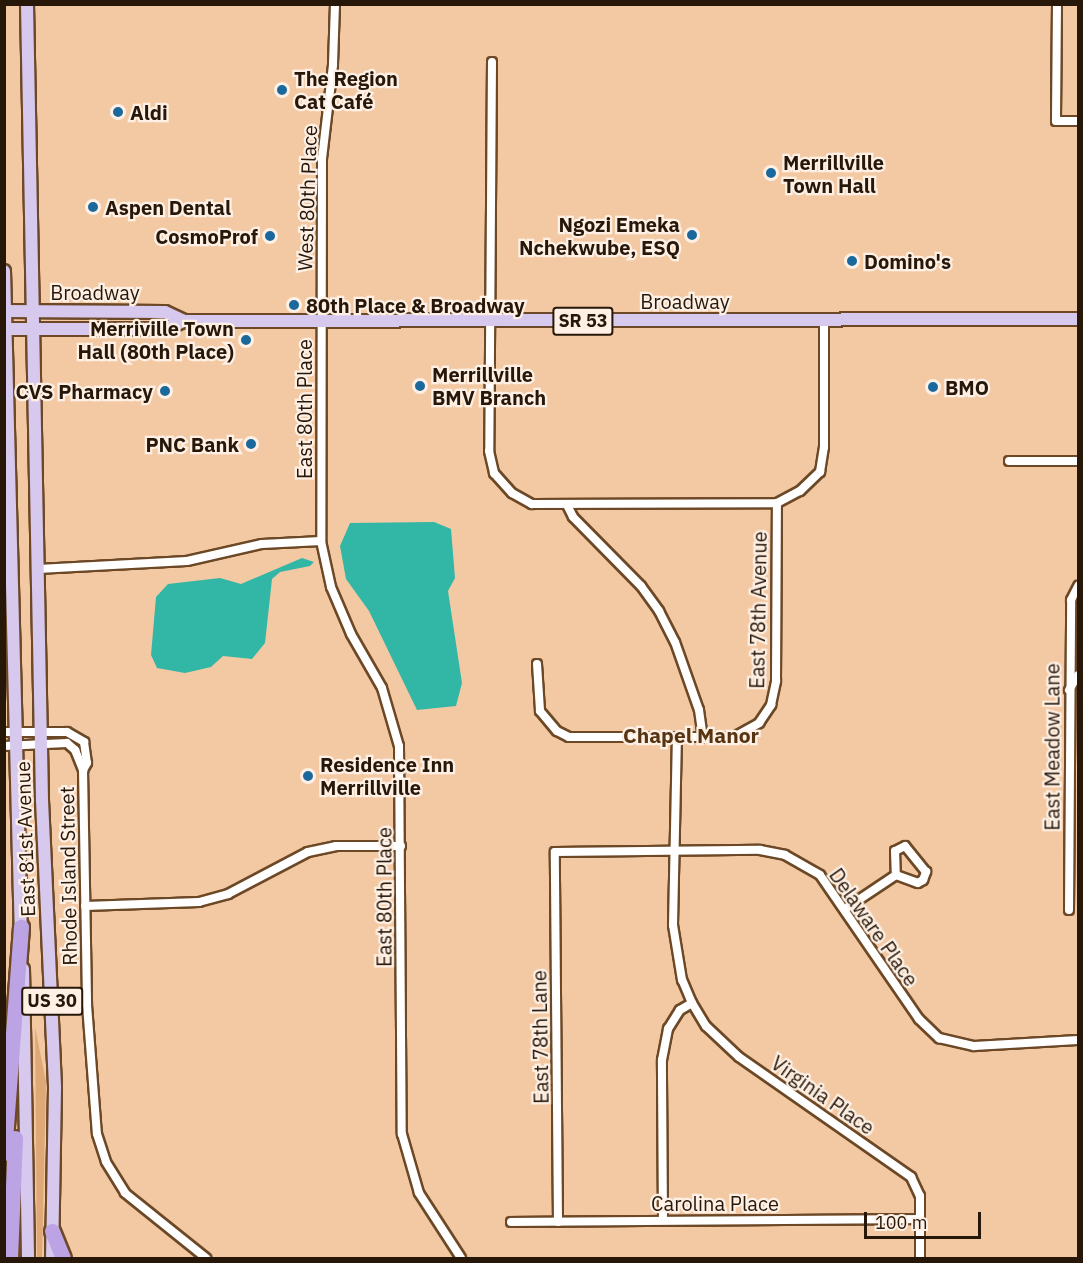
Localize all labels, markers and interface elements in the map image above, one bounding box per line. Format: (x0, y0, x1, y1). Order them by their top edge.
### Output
place label: The Region Cat Café (294, 66, 398, 113)
marker: The Region Cat Café (275, 83, 289, 97)
place label: Aldi (130, 100, 168, 124)
marker: Aldi (111, 105, 125, 119)
street label: West 80th Place (292, 125, 322, 271)
place label: Merrillville Town Hall (783, 150, 884, 197)
marker: Merrillville Town Hall (764, 166, 778, 180)
place label: Aspen Dental (105, 195, 231, 219)
marker: Aspen Dental (86, 200, 100, 214)
place label: Ngozi Emeka Nchekwube, ESQ (519, 212, 680, 259)
place label: CosmoProf (155, 224, 258, 248)
marker: Ngozi Emeka Nchekwube, ESQ (685, 228, 699, 242)
marker: CosmoProf (263, 229, 277, 243)
place label: Domino's (864, 249, 951, 273)
marker: Domino's (845, 254, 859, 268)
street label: Broadway (50, 280, 140, 304)
street label: Broadway (640, 289, 730, 313)
place label: 80th Place & Broadway (306, 293, 525, 317)
marker: 80th Place & Broadway (287, 298, 301, 312)
road number: SR 53 (552, 306, 614, 336)
place label: Merriville Town Hall (80th Place) (78, 316, 234, 363)
marker: Merriville Town Hall (80th Place) (239, 333, 253, 347)
street label: East 80th Place (292, 339, 316, 479)
place label: Merrillville BMV Branch (432, 362, 546, 409)
place label: BMO (945, 375, 989, 399)
place label: CVS Pharmacy (16, 379, 153, 403)
marker: Merrillville BMV Branch (413, 379, 427, 393)
marker: BMO (926, 380, 940, 394)
marker: CVS Pharmacy (158, 384, 172, 398)
place label: PNC Bank (145, 432, 239, 456)
marker: PNC Bank (244, 437, 258, 451)
street label: East 78th Avenue (745, 531, 771, 689)
street label: East Meadow Lane (1040, 663, 1064, 831)
district label: Chapel Manor (623, 722, 759, 748)
place label: Residence Inn Merrillville (320, 752, 454, 799)
street label: East 81st Avenue (10, 761, 40, 917)
marker: Residence Inn Merrillville (301, 769, 315, 783)
street label: Rhode Island Street (54, 786, 82, 966)
street label: East 80th Place (372, 827, 396, 967)
street label: Delaware Place (824, 863, 924, 991)
street label: East 78th Lane (527, 970, 553, 1104)
road number: US 30 (20, 986, 84, 1016)
street label: Virginia Place (767, 1051, 879, 1139)
street label: Carolina Place (651, 1191, 779, 1215)
scale bar (867, 1200, 984, 1238)
text: 100 m (875, 1211, 927, 1234)

